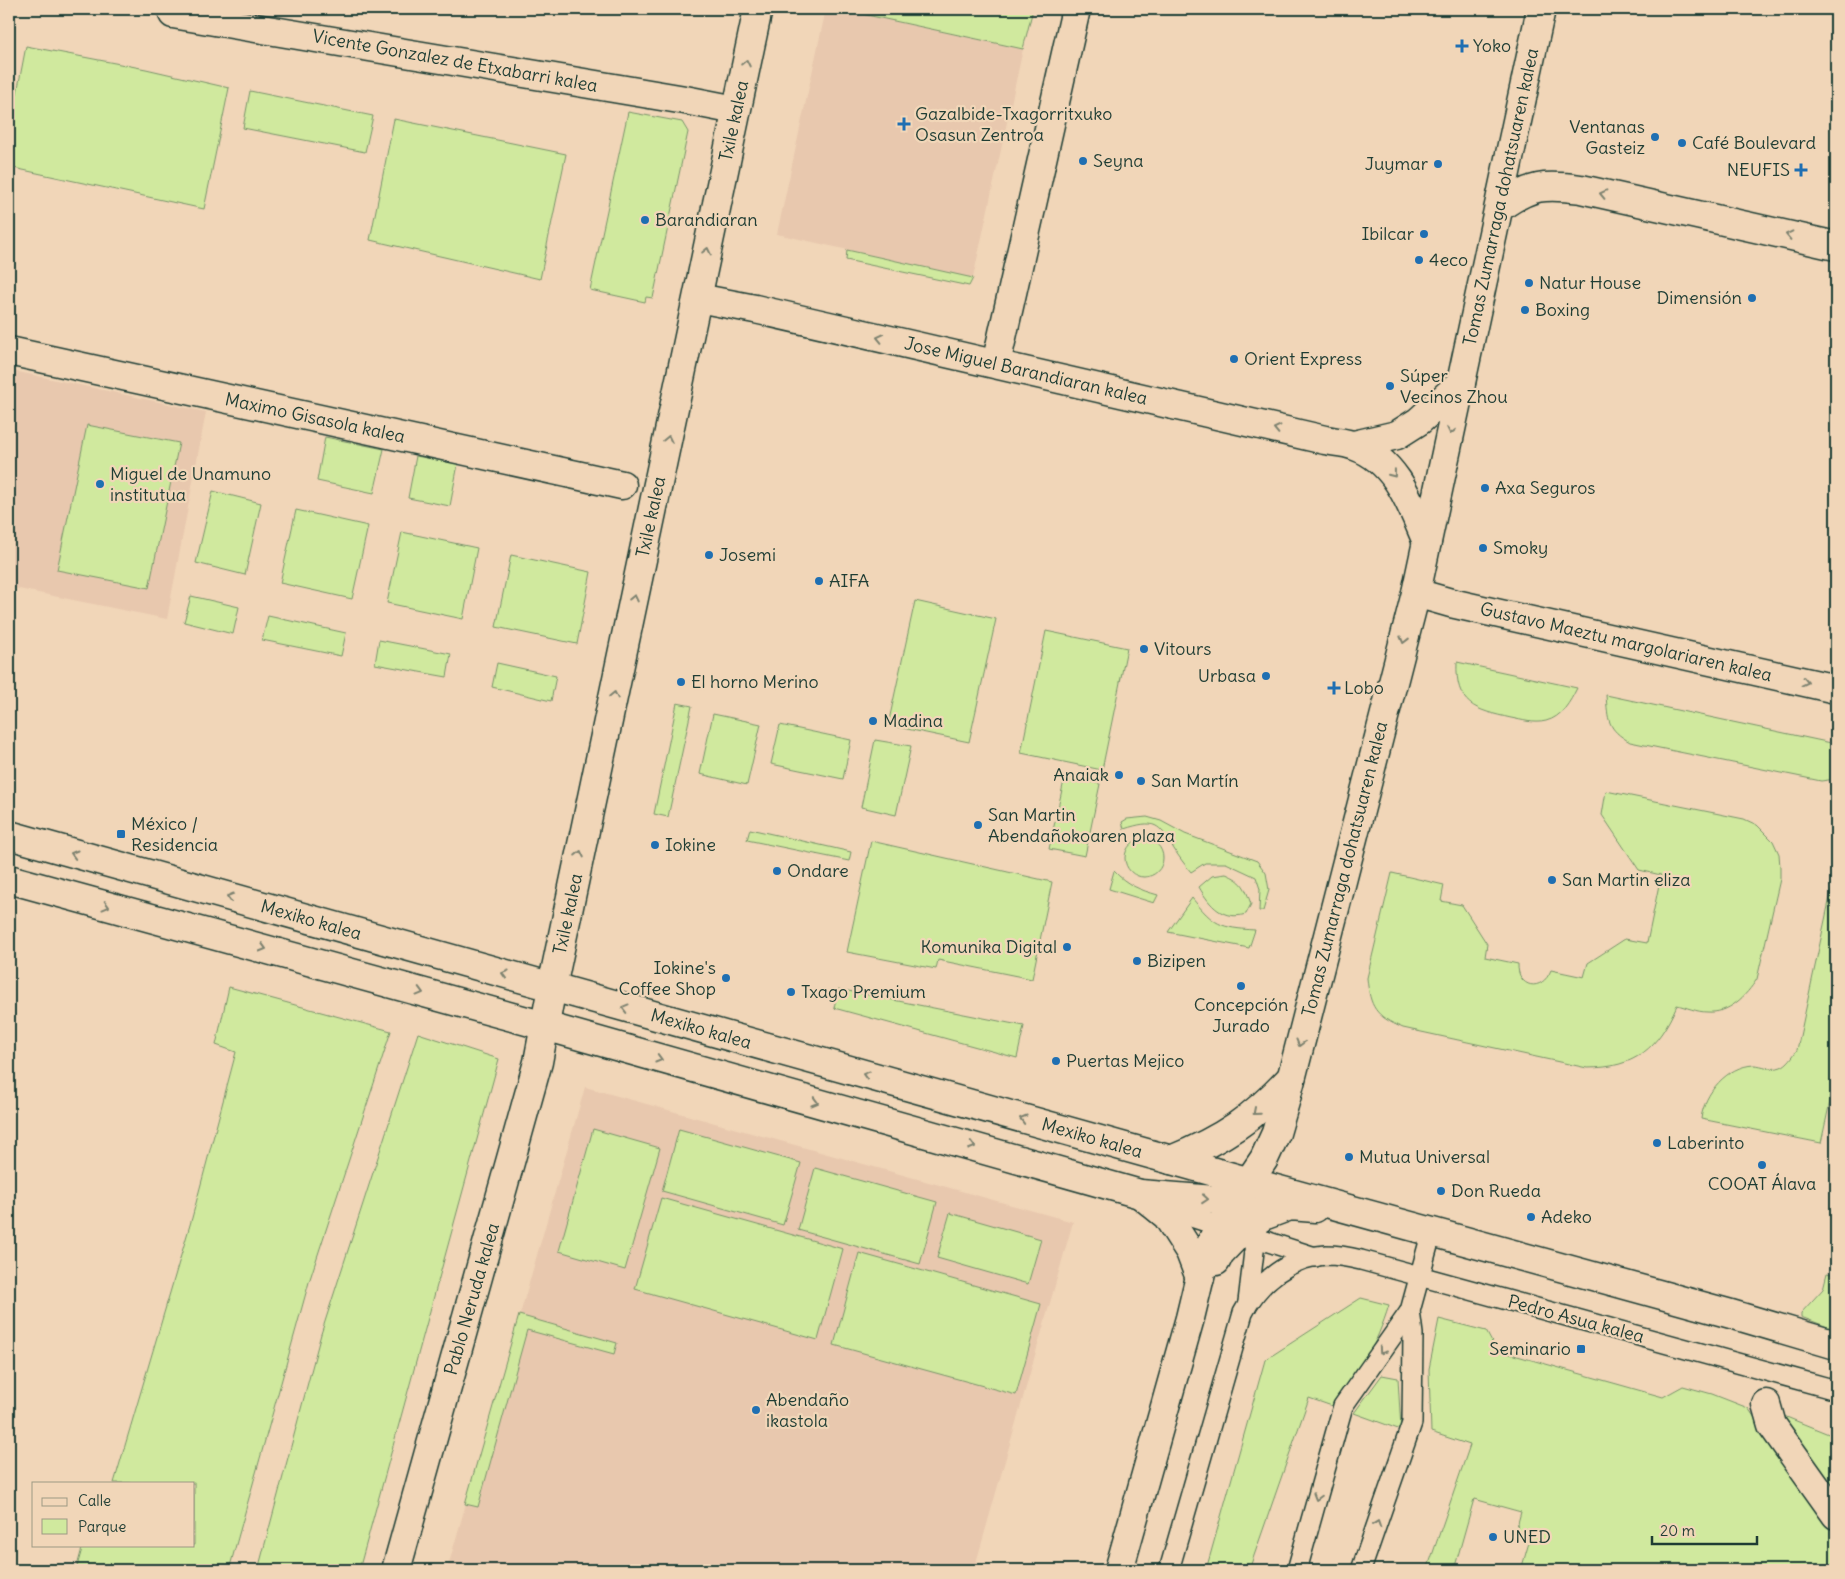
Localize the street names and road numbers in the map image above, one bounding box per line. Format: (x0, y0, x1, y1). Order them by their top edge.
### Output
street label: Vicente Gonzalez de Etxabarri kalea (311, 24, 599, 97)
street label: Tomas Zumarraga dohatsuaren kalea (1458, 46, 1543, 348)
street label: Txile kalea (714, 78, 753, 164)
street label: Jose Miguel Barandiaran kalea (902, 331, 1150, 410)
street label: Maximo Gisasola kalea (223, 387, 407, 448)
street label: Txile kalea (631, 474, 670, 560)
street label: Gustavo Maeztu margolariaren kalea (1478, 597, 1774, 686)
street label: Tomas Zumarraga dohatsuaren kalea (1297, 719, 1392, 1019)
street label: Txile kalea (548, 871, 587, 957)
street label: Mexiko kalea (258, 894, 364, 945)
street label: Mexiko kalea (648, 1003, 754, 1054)
street label: Mexiko kalea (1039, 1112, 1145, 1163)
street label: Pablo Neruda kalea (439, 1220, 504, 1378)
street label: Pedro Asua kalea (1505, 1289, 1647, 1348)

